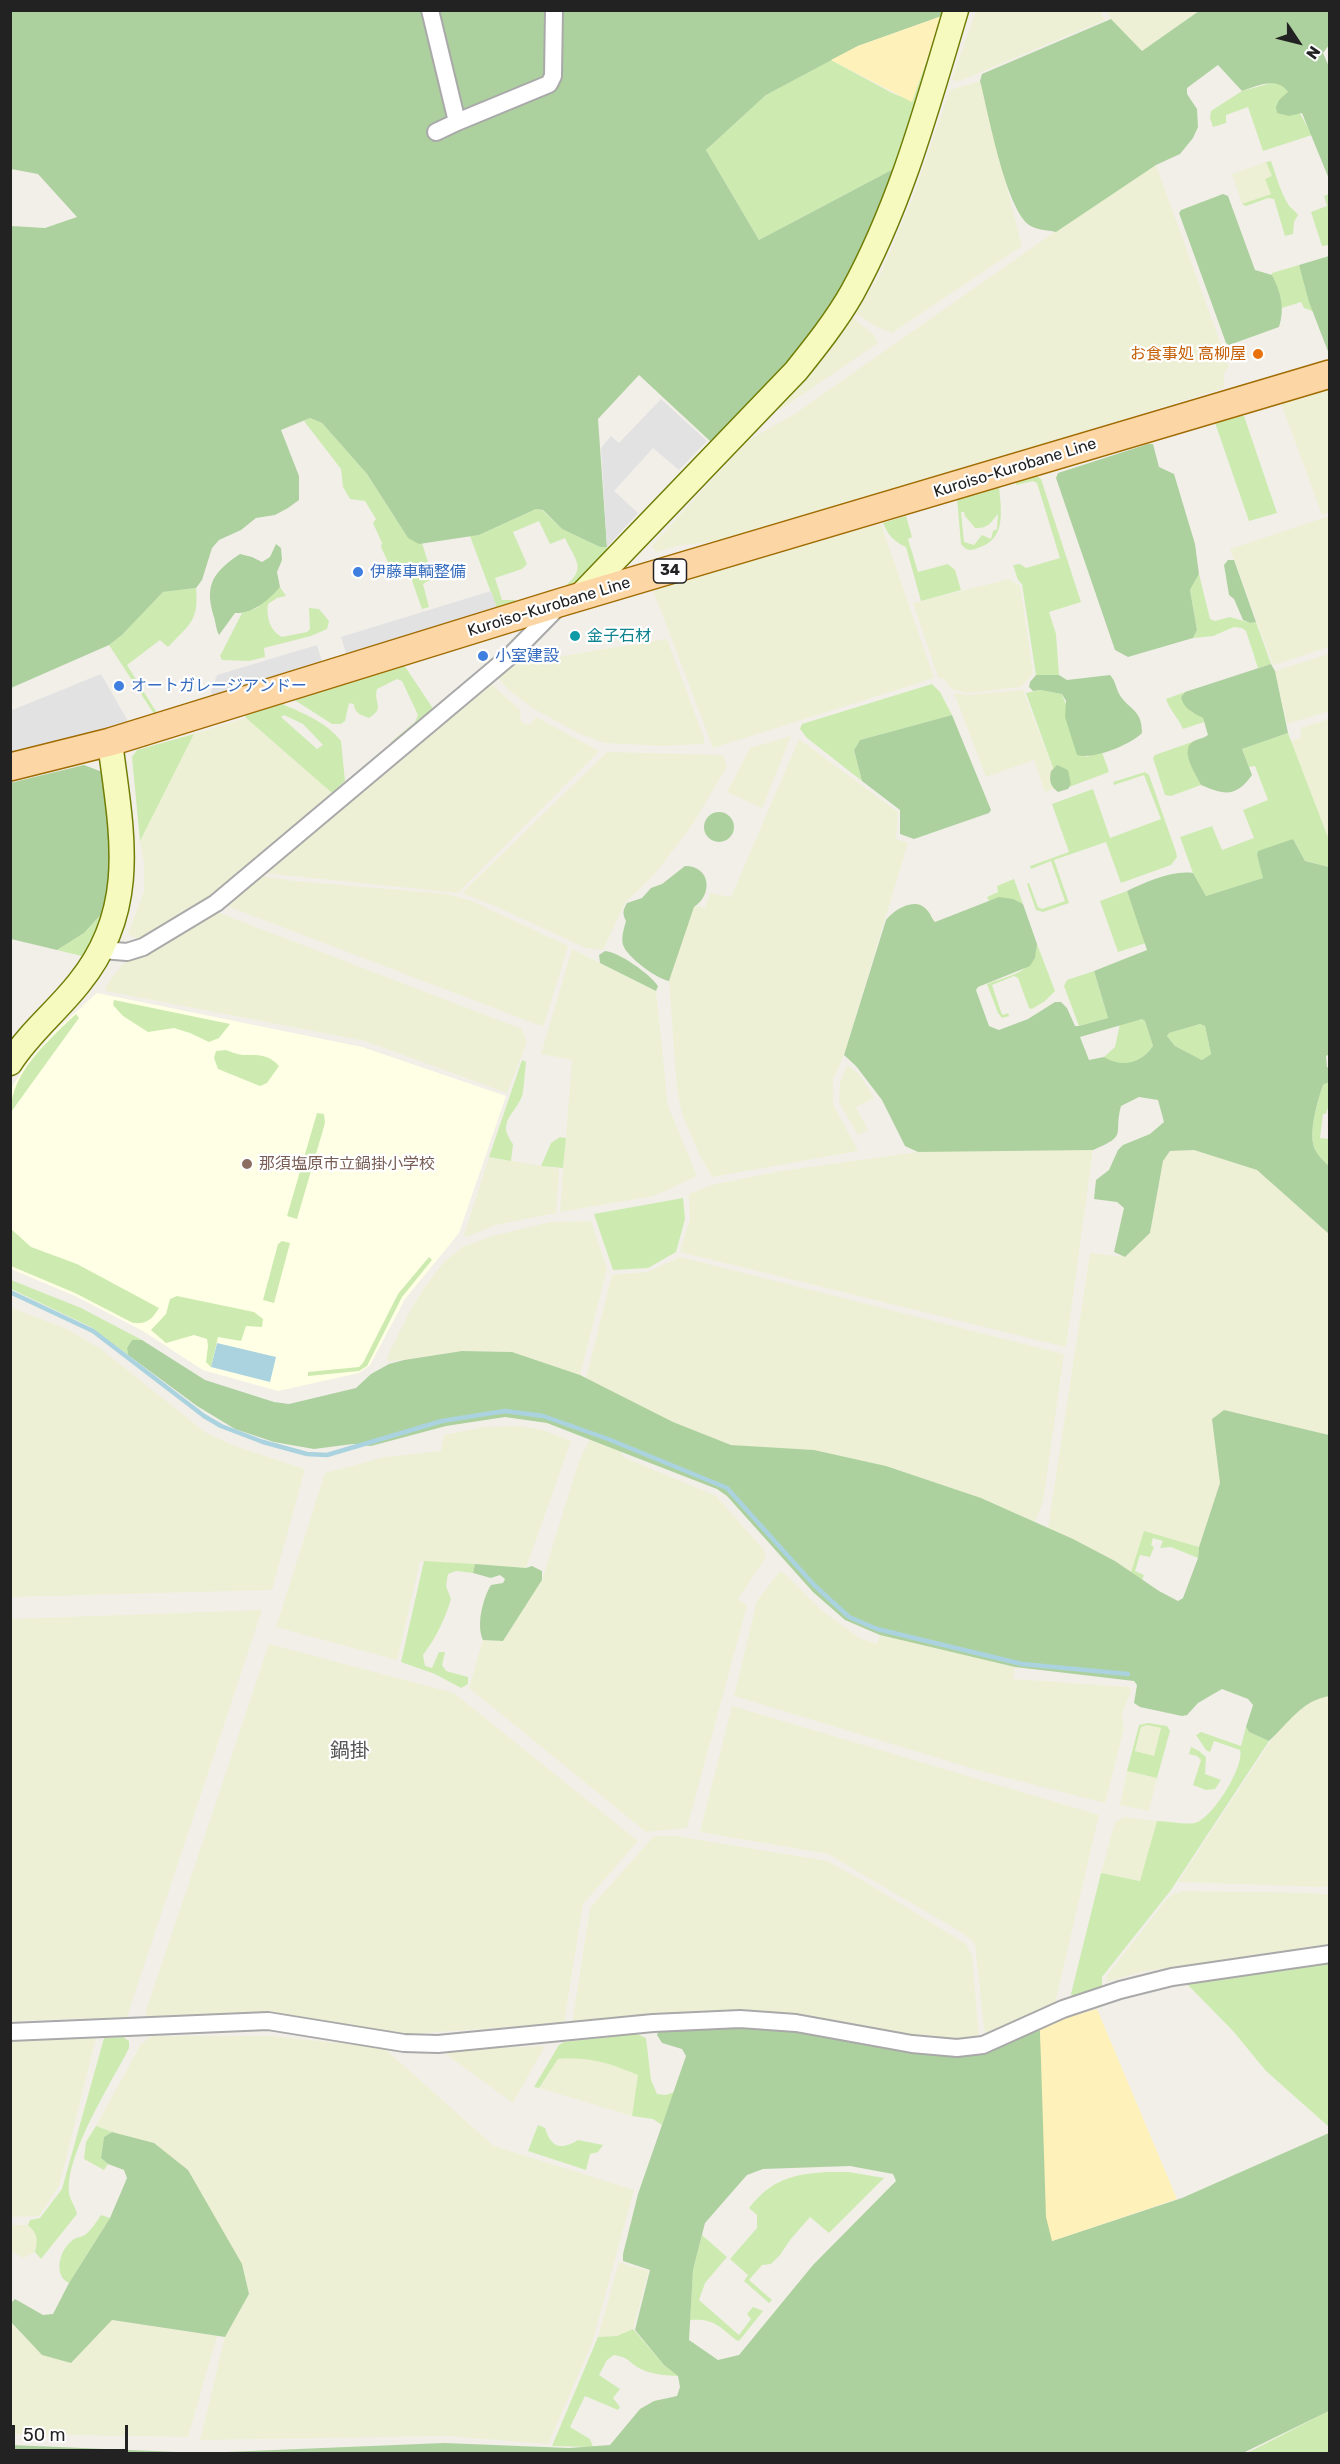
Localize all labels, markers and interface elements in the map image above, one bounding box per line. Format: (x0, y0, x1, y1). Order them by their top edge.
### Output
north arrow (1268, 12, 1328, 72)
text: N (1302, 42, 1324, 63)
place label: お食事処 高柳屋 (1130, 344, 1246, 364)
marker: お食事処 高柳屋 (1251, 347, 1265, 361)
street label: Kuroiso-Kurobane Line (931, 434, 1099, 502)
road number: 34 (654, 559, 686, 583)
place label: 伊藤車輌整備 (370, 562, 466, 582)
marker: 伊藤車輌整備 (351, 565, 365, 579)
street label: Kuroiso-Kurobane Line (465, 573, 633, 641)
place label: 金子石材 (587, 626, 651, 646)
marker: 金子石材 (568, 629, 582, 643)
place label: 小室建設 (495, 646, 559, 666)
marker: 小室建設 (476, 649, 490, 663)
place label: オートガレージアンドー (131, 676, 307, 696)
marker: オートガレージアンドー (112, 679, 126, 693)
place label: 那須塩原市立鍋掛小学校 (259, 1154, 435, 1174)
marker: 那須塩原市立鍋掛小学校 (240, 1157, 254, 1171)
district label: 鍋掛 (330, 1739, 370, 1763)
scale bar (15, 2413, 130, 2451)
text: 50 m (23, 2424, 66, 2446)

